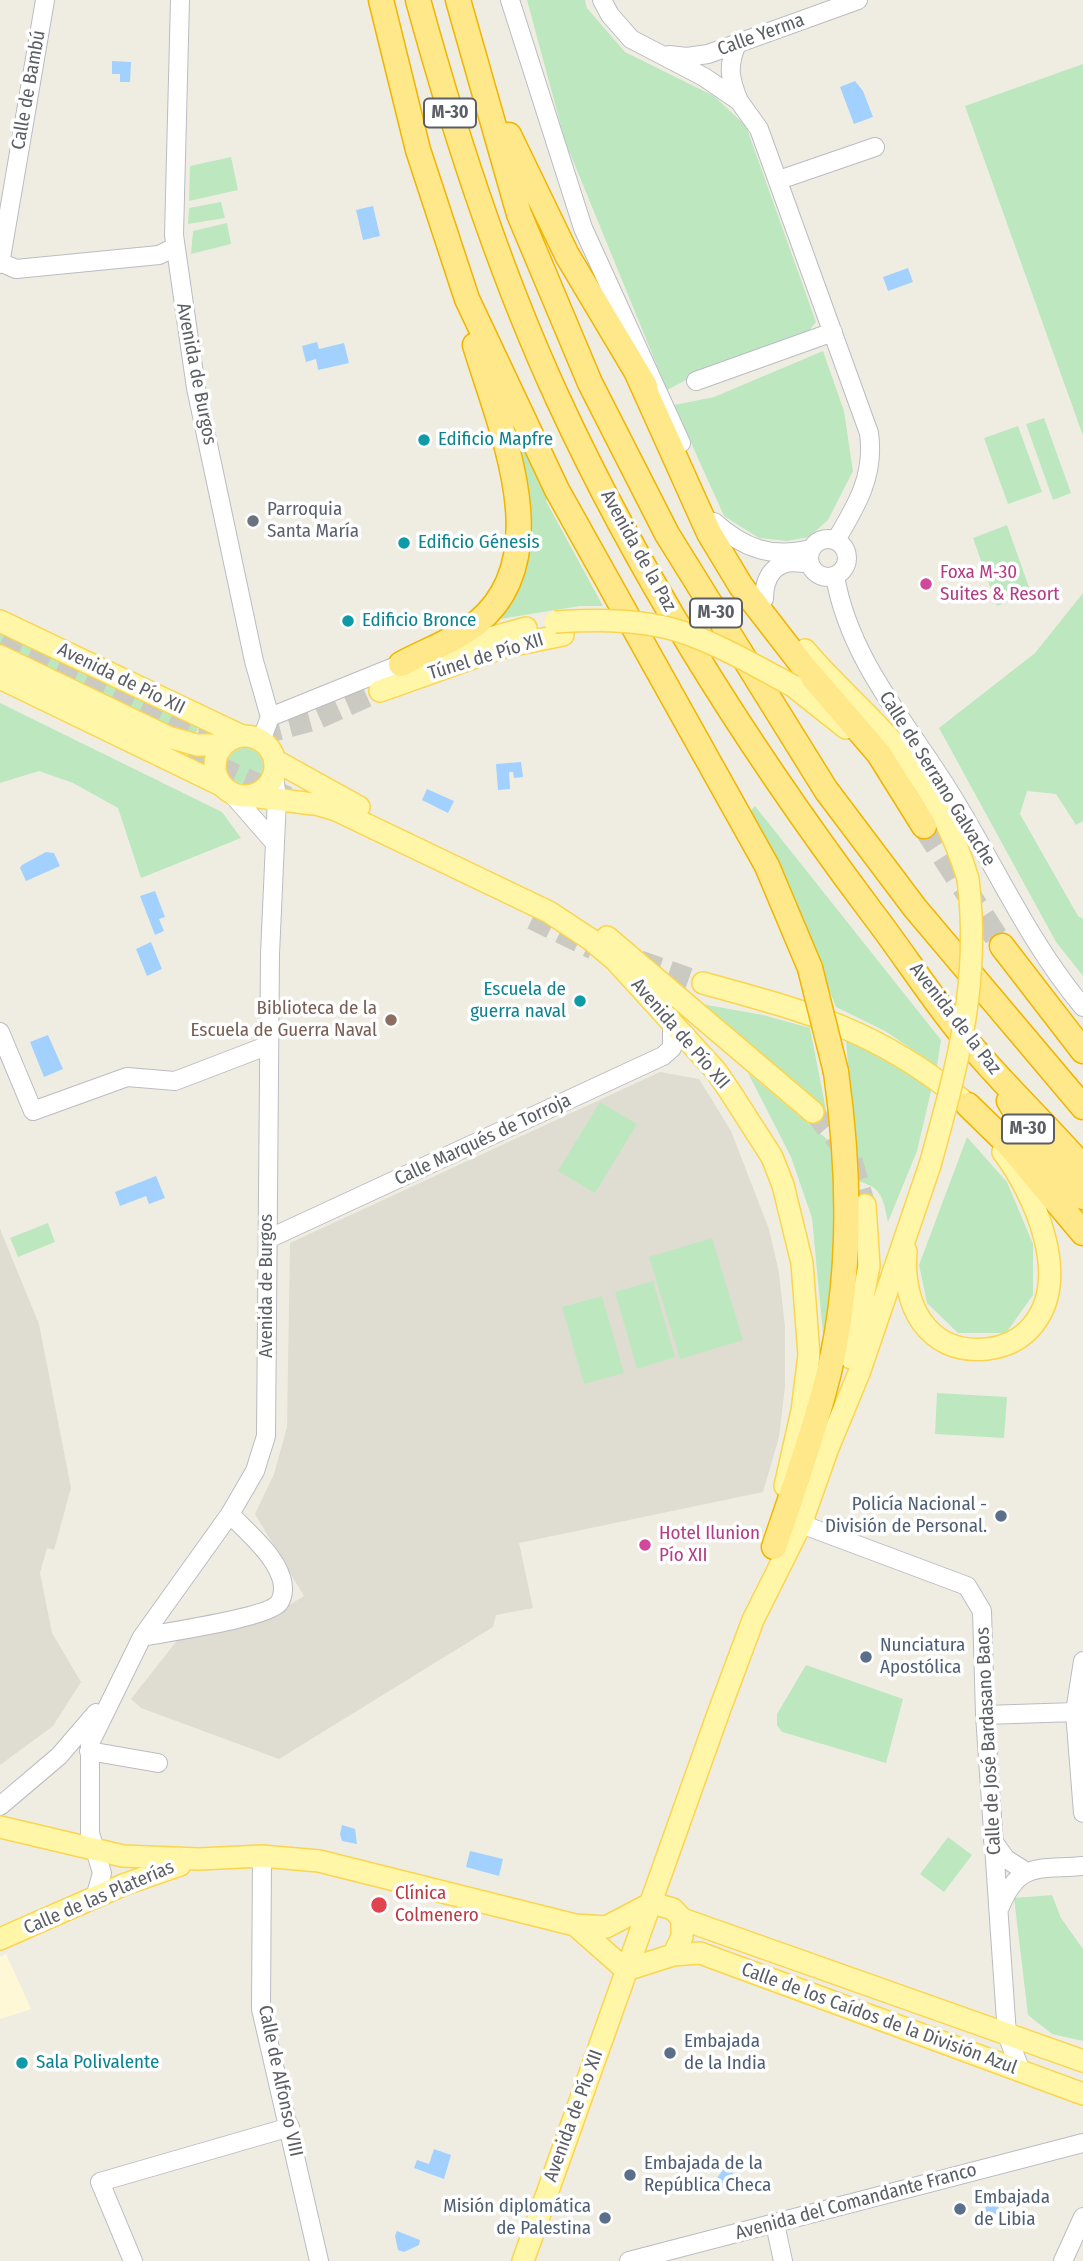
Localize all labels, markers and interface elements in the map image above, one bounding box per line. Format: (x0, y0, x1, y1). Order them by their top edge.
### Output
street label: Calle Yerma (715, 9, 807, 61)
street label: Calle de Bambú (7, 29, 51, 151)
road number: M-30 (424, 98, 476, 128)
street label: Avenida de Burgos (171, 301, 221, 447)
place label: Edificio Mapfre (438, 429, 553, 451)
marker: Edificio Mapfre (416, 432, 432, 448)
street label: Avenida de la Paz (595, 486, 681, 616)
place label: Parroquia Santa María (267, 499, 359, 543)
marker: Parroquia Santa María (245, 513, 261, 529)
place label: Edificio Génesis (418, 532, 540, 554)
marker: Edificio Génesis (396, 535, 412, 551)
place label: Foxa M-30 Suites & Resort (940, 562, 1060, 606)
marker: Foxa M-30 Suites & Resort (918, 576, 934, 592)
road number: M-30 (690, 598, 742, 628)
place label: Edificio Bronce (362, 610, 476, 632)
marker: Edificio Bronce (340, 613, 356, 629)
street label: Túnel de Pío XII (426, 629, 546, 685)
street label: Avenida de Pío XII (54, 638, 188, 720)
street label: Calle de Serrano Galvache (874, 688, 1000, 870)
street label: Avenida de la Paz (904, 959, 1006, 1079)
street label: Avenida de Pío XII (626, 974, 734, 1094)
place label: Escuela de guerra naval (470, 979, 566, 1023)
marker: Escuela de guerra naval (572, 993, 588, 1009)
place label: Biblioteca de la Escuela de Guerra Naval (190, 998, 377, 1042)
marker: Biblioteca de la Escuela de Guerra Naval (383, 1012, 399, 1028)
street label: Calle Marqués de Torroja (391, 1089, 575, 1191)
road number: M-30 (1002, 1114, 1054, 1144)
street label: Avenida de Burgos (256, 1214, 278, 1358)
place label: Policía Nacional - División de Personal. (825, 1494, 987, 1538)
marker: Policía Nacional - División de Personal. (993, 1508, 1009, 1524)
place label: Hotel Ilunion Pío XII (659, 1523, 760, 1567)
marker: Hotel Ilunion Pío XII (637, 1537, 653, 1553)
street label: Calle de José Bardasano Baos (972, 1626, 1006, 1856)
place label: Nunciatura Apostólica (880, 1635, 965, 1679)
marker: Nunciatura Apostólica (858, 1649, 874, 1665)
street label: Calle de las Platerías (20, 1856, 178, 1940)
place label: Clínica Colmenero (395, 1883, 479, 1927)
marker: Clínica Colmenero (369, 1895, 389, 1915)
street label: Calle de los Caídos de la División Azul (738, 1958, 1020, 2080)
street label: Calle de Alfonso VIII (253, 2003, 307, 2159)
place label: Embajada de la India (684, 2031, 766, 2075)
marker: Embajada de la India (662, 2045, 678, 2061)
street label: Avenida de Pío XII (540, 2047, 608, 2185)
place label: Sala Polivalente (36, 2052, 159, 2074)
marker: Sala Polivalente (14, 2055, 30, 2071)
place label: Embajada de la República Checa (644, 2153, 771, 2197)
street label: Avenida del Comandante Franco (733, 2159, 979, 2245)
marker: Embajada de la República Checa (622, 2167, 638, 2183)
place label: Embajada de Libia (974, 2187, 1050, 2231)
place label: Misión diplomática de Palestina (443, 2196, 591, 2240)
marker: Embajada de Libia (952, 2201, 968, 2217)
marker: Misión diplomática de Palestina (597, 2210, 613, 2226)

